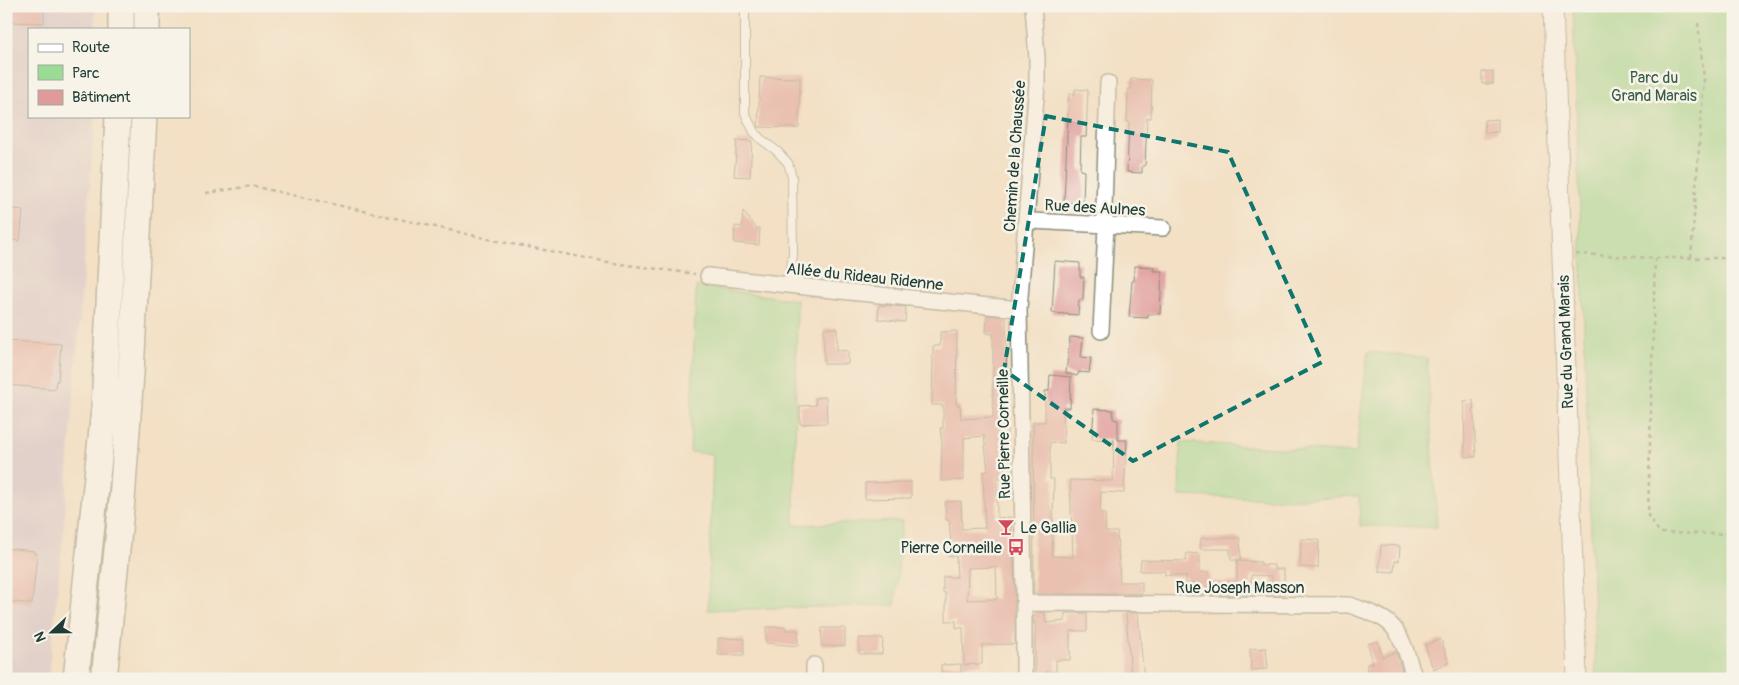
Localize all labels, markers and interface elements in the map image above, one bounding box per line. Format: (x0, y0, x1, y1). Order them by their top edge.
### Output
legend (28, 28, 190, 118)
text: Route (72, 38, 110, 57)
text: Parc (72, 64, 100, 83)
park label: Parc du Grand Marais (1611, 68, 1697, 106)
street label: Chemin de la Chaussée (1000, 80, 1030, 233)
text: Bâtiment (72, 88, 132, 107)
street label: Rue des Aulnes (1044, 195, 1146, 221)
street label: Allée du Rideau Ridenne (786, 259, 944, 295)
street label: Rue du Grand Marais (1554, 275, 1578, 409)
street label: Rue Pierre Corneille (993, 369, 1015, 499)
bar icon: Le Gallia (996, 517, 1016, 537)
place label: Le Gallia (1020, 518, 1076, 538)
bus stop icon: Pierre Corneille (1006, 537, 1026, 557)
place label: Pierre Corneille (900, 538, 1002, 558)
street label: Rue Joseph Masson (1175, 578, 1305, 598)
north arrow (28, 608, 78, 658)
text: N (31, 629, 50, 644)

